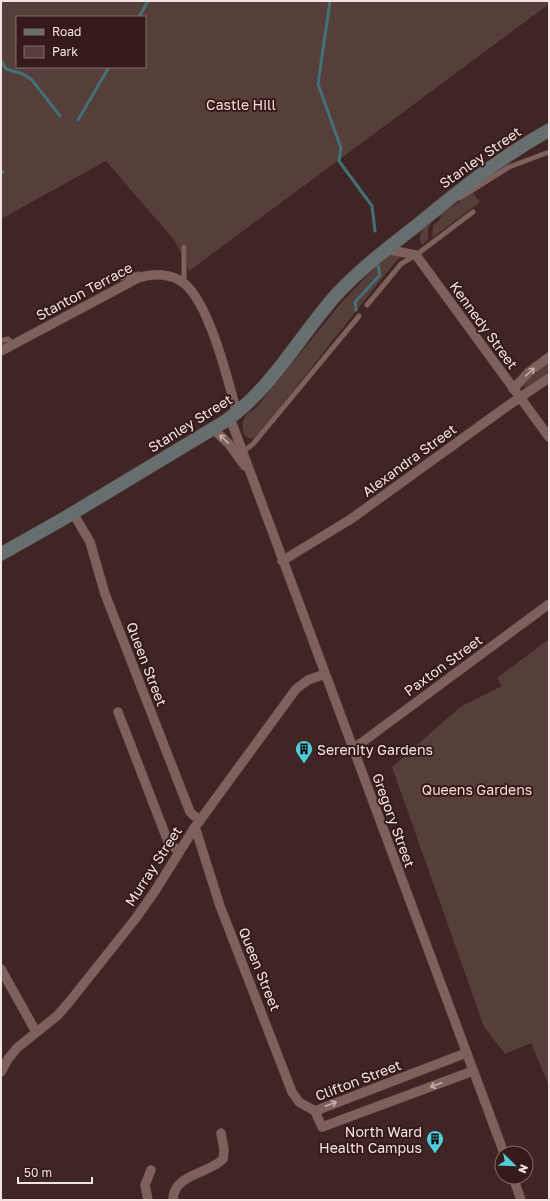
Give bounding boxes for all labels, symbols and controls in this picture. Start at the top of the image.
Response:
legend [16,16,146,68]
text: Road [52,24,81,39]
text: Park [52,44,78,59]
park label: Castle Hill [206,96,276,113]
street label: Stanley Street [436,123,524,191]
street label: Stanton Terrace [33,258,135,324]
street label: Kennedy Street [446,278,522,372]
one-way arrow [525,368,535,377]
street label: Stanley Street [145,390,235,456]
street label: Alexandra Street [359,420,459,500]
one-way arrow [219,434,229,444]
street label: Queen Street [123,620,171,708]
street label: Paxton Street [401,631,485,699]
building icon: Serenity Gardens [294,739,314,764]
place label: Serenity Gardens [317,741,433,758]
street label: Gregory Street [369,771,419,869]
park label: Queens Gardens [422,781,532,798]
street label: Murray Street [121,823,185,909]
street label: Queen Street [236,925,284,1013]
street label: Clifton Street [313,1056,403,1104]
one-way arrow [430,1081,442,1089]
one-way arrow [325,1100,337,1108]
place label: North Ward Health Campus [319,1123,422,1156]
building icon: North Ward Health Campus [425,1129,445,1154]
north arrow [494,1145,534,1185]
scale bar [18,1159,92,1185]
text: N [516,1163,531,1175]
text: 50 m [24,1165,52,1180]

